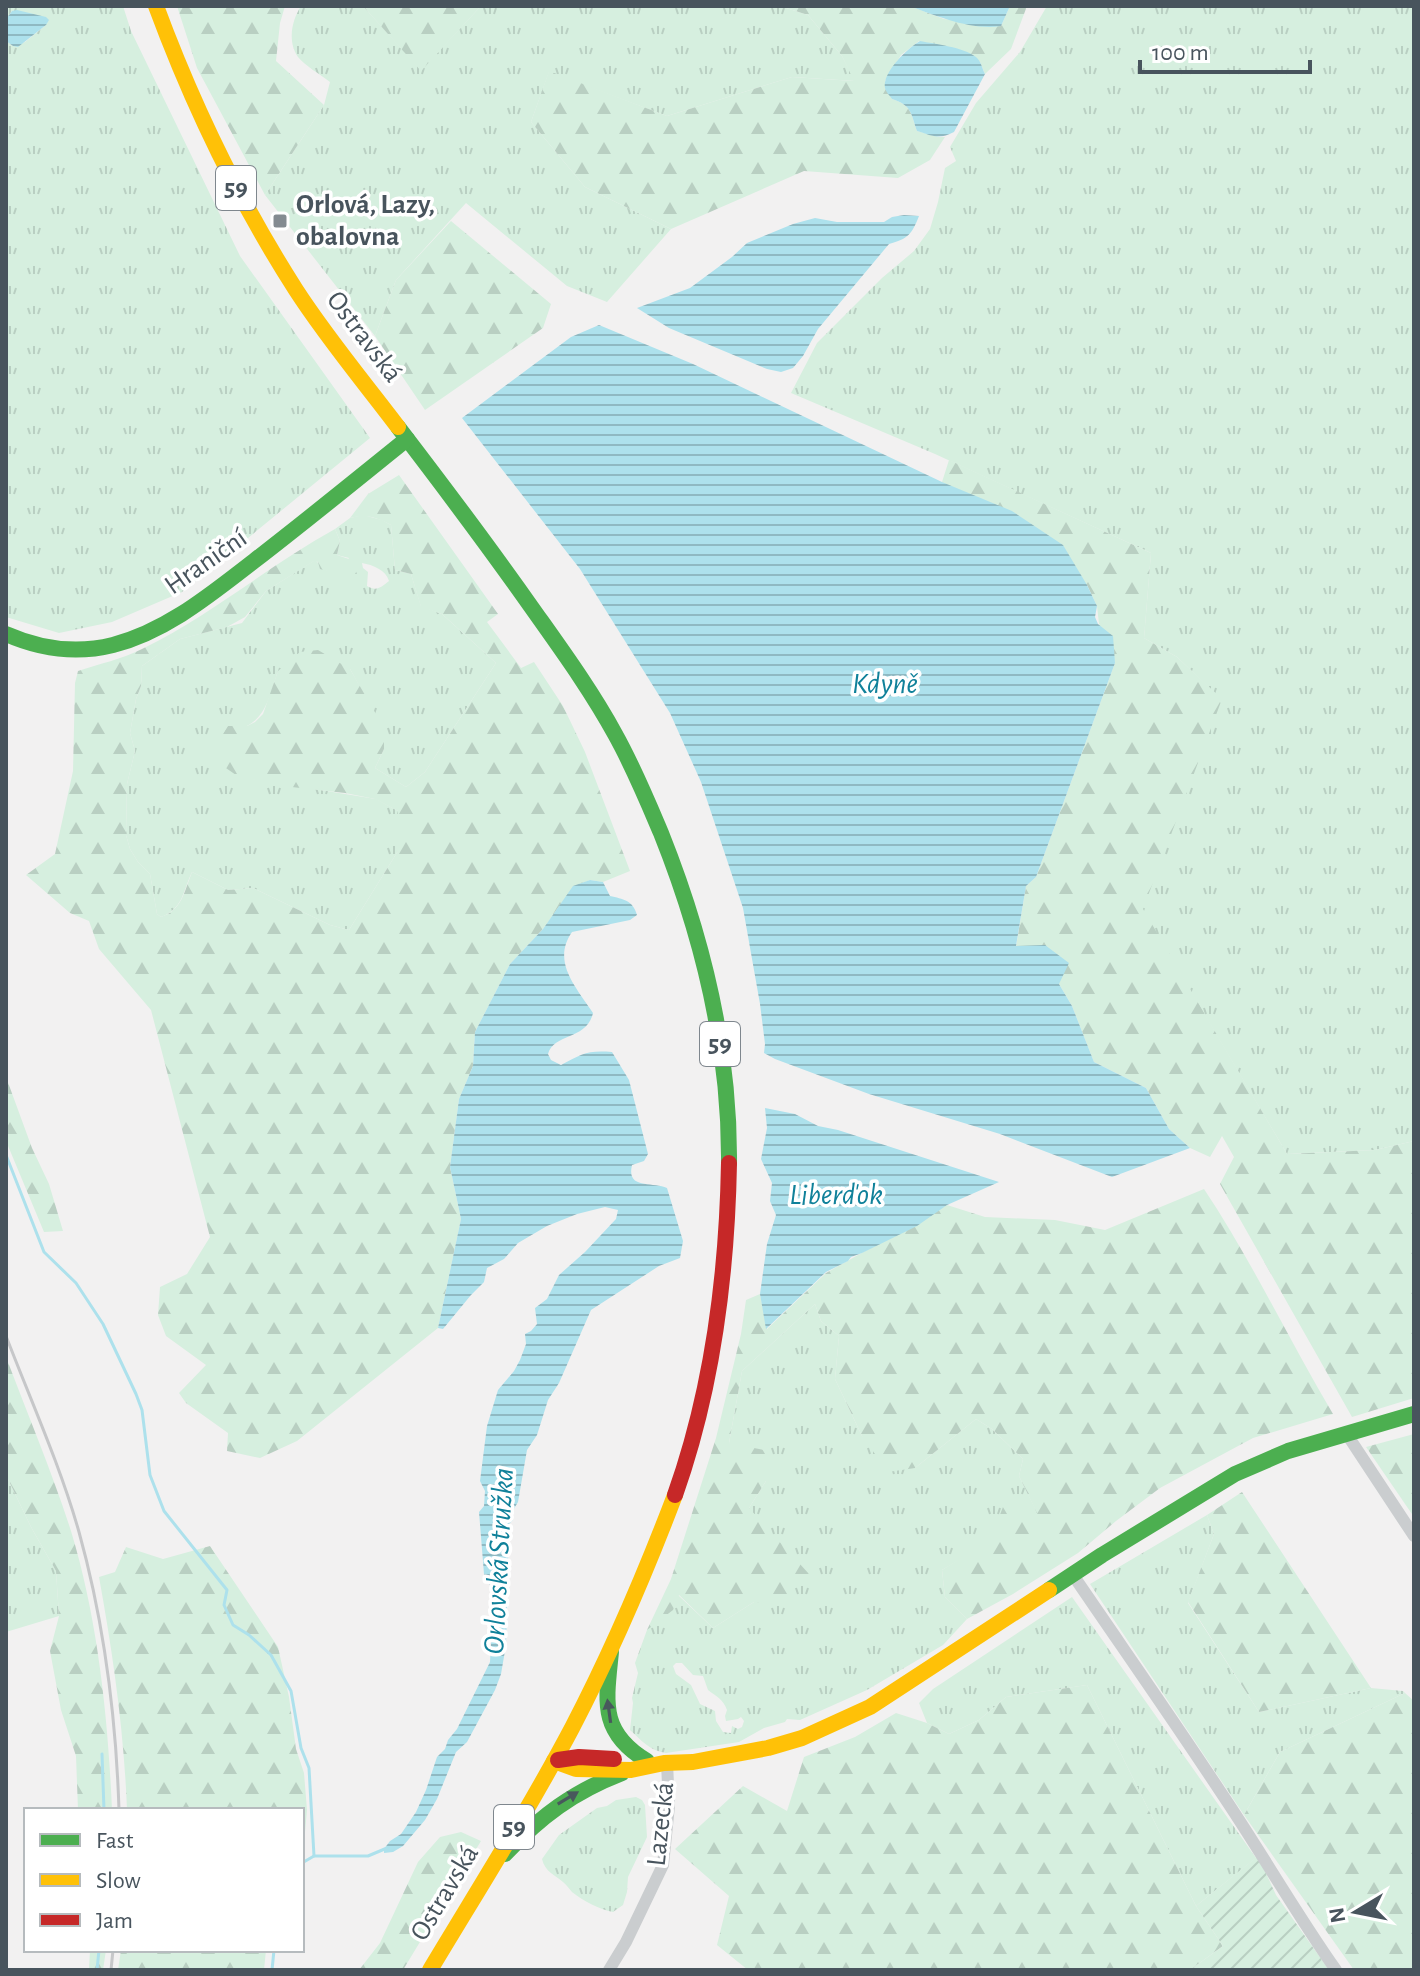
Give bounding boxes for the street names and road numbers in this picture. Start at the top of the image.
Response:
road number: 59 [216,166,256,210]
street label: Ostravská [321,286,407,388]
street label: Hraniční [160,524,252,600]
road number: 59 [700,1022,740,1066]
street label: Lazecká [643,1780,679,1868]
road number: 59 [494,1805,534,1849]
street label: Ostravská [406,1840,484,1946]

